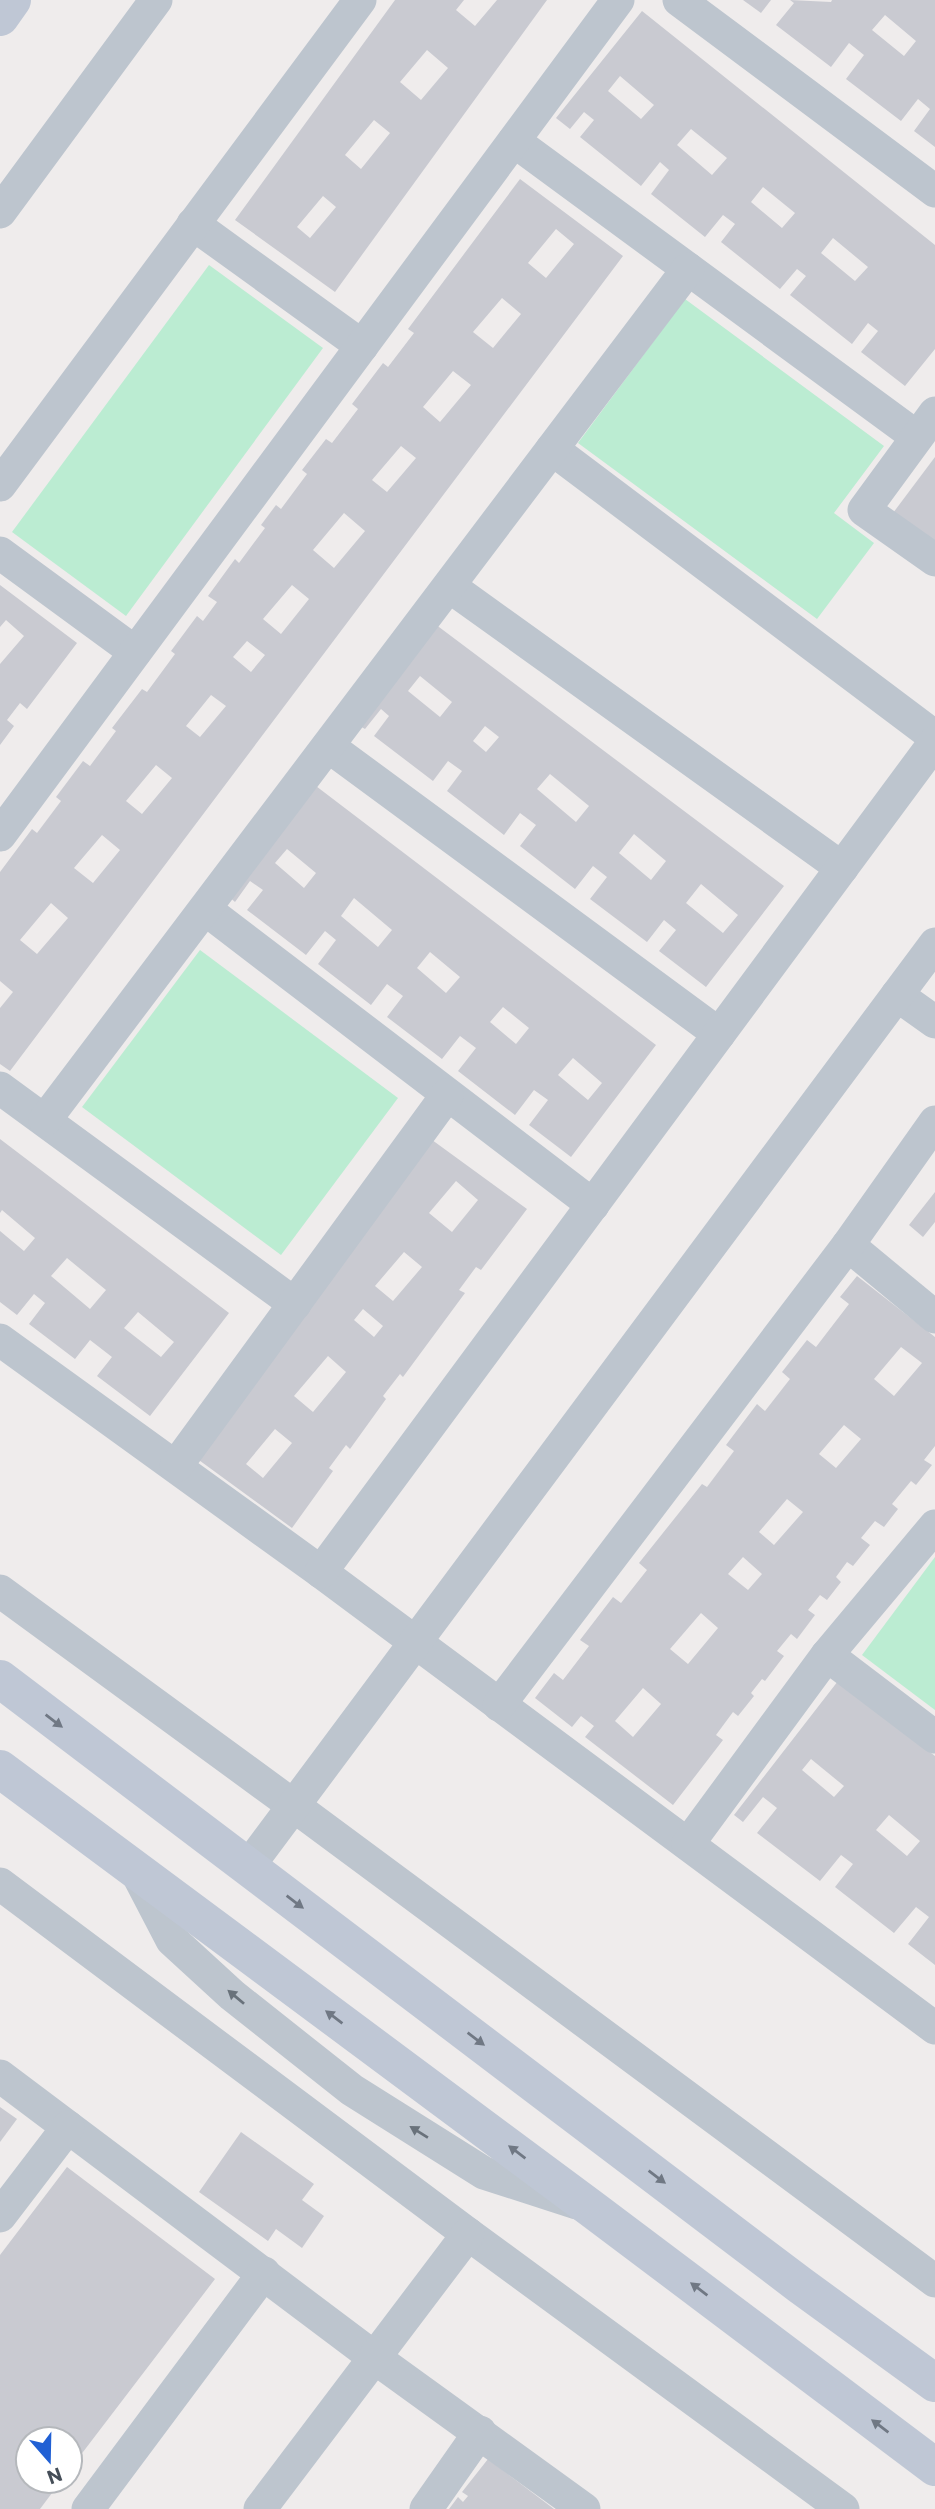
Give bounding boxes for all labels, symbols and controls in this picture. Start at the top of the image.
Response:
one-way arrow [45,1713,63,1728]
one-way arrow [285,1895,303,1910]
one-way arrow [228,1990,246,2005]
one-way arrow [325,2010,343,2024]
one-way arrow [467,2032,485,2046]
one-way arrow [409,2126,428,2139]
one-way arrow [508,2146,526,2160]
one-way arrow [648,2169,666,2184]
one-way arrow [690,2282,708,2296]
one-way arrow [872,2418,890,2433]
north arrow [14,2425,84,2495]
text: N [44,2463,66,2490]

